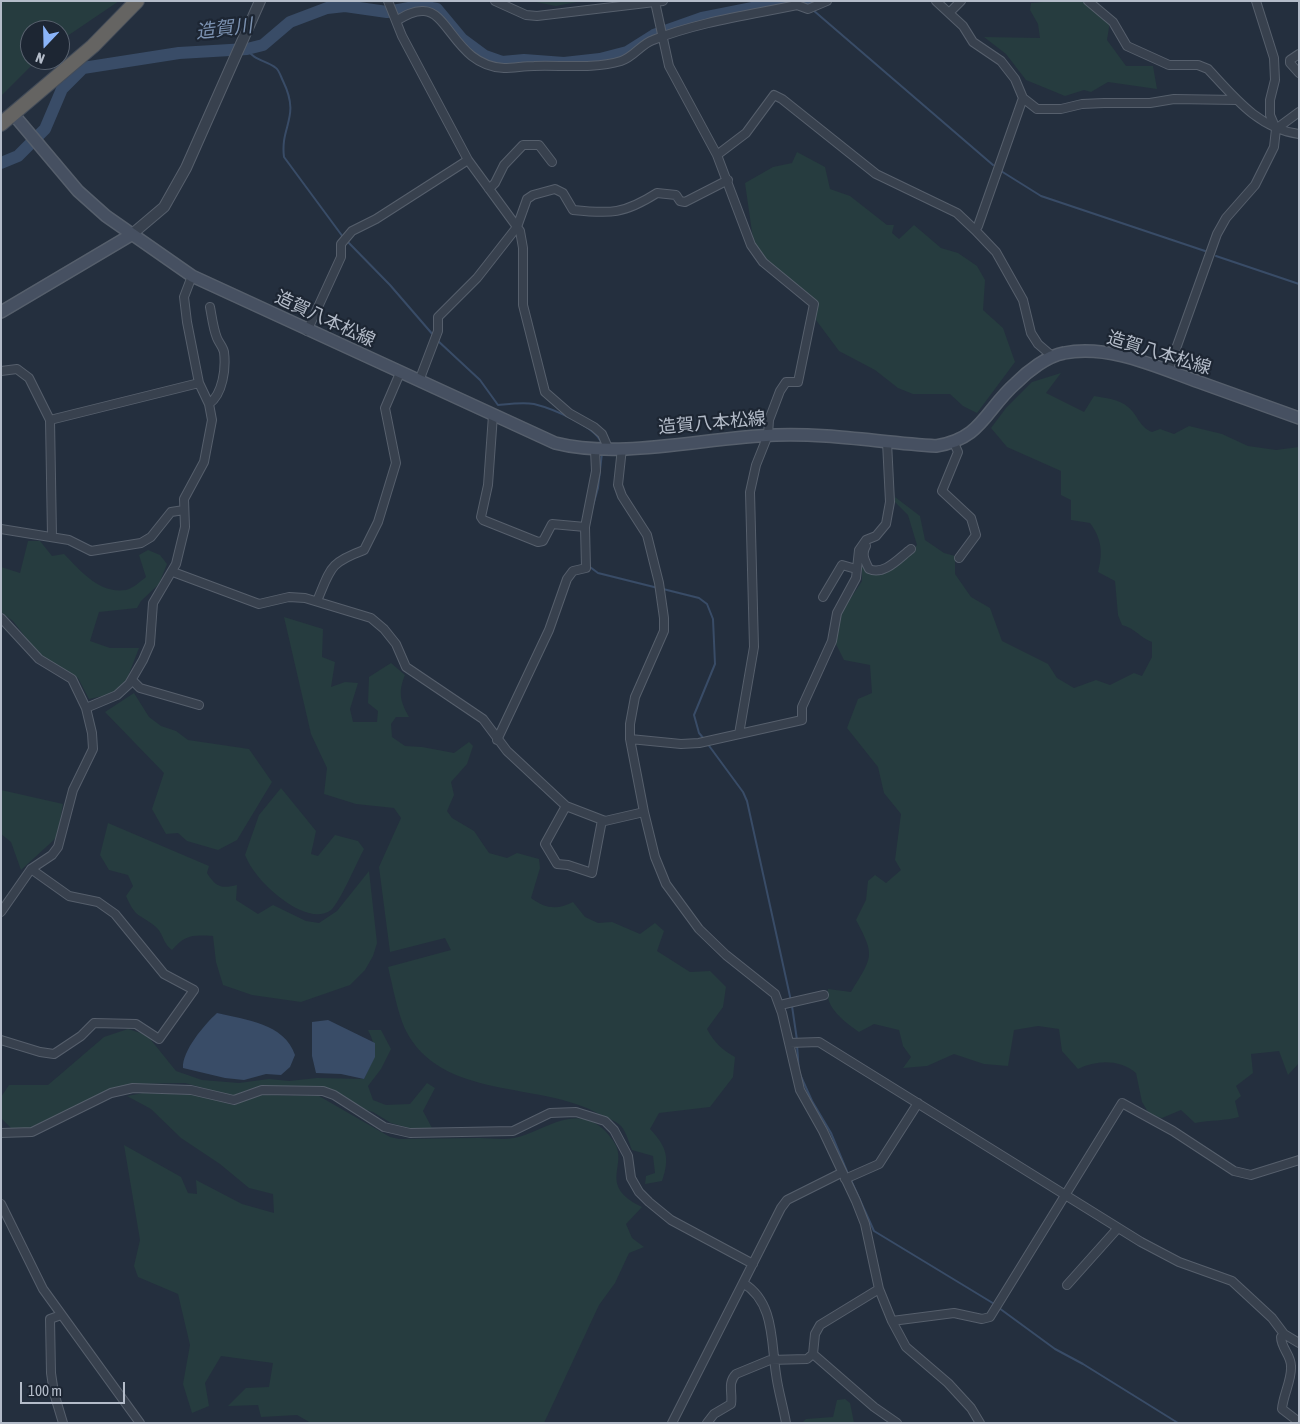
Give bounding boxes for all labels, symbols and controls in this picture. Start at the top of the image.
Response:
water label: 造賀川 [194,14,254,44]
north arrow [20,20,70,70]
text: N [33,49,47,67]
street label: 造賀八本松線 [271,286,379,352]
street label: 造賀八本松線 [1104,327,1214,379]
street label: 造賀八本松線 [657,408,767,438]
scale bar [22,1372,128,1404]
text: 100 m [28,1382,62,1399]

